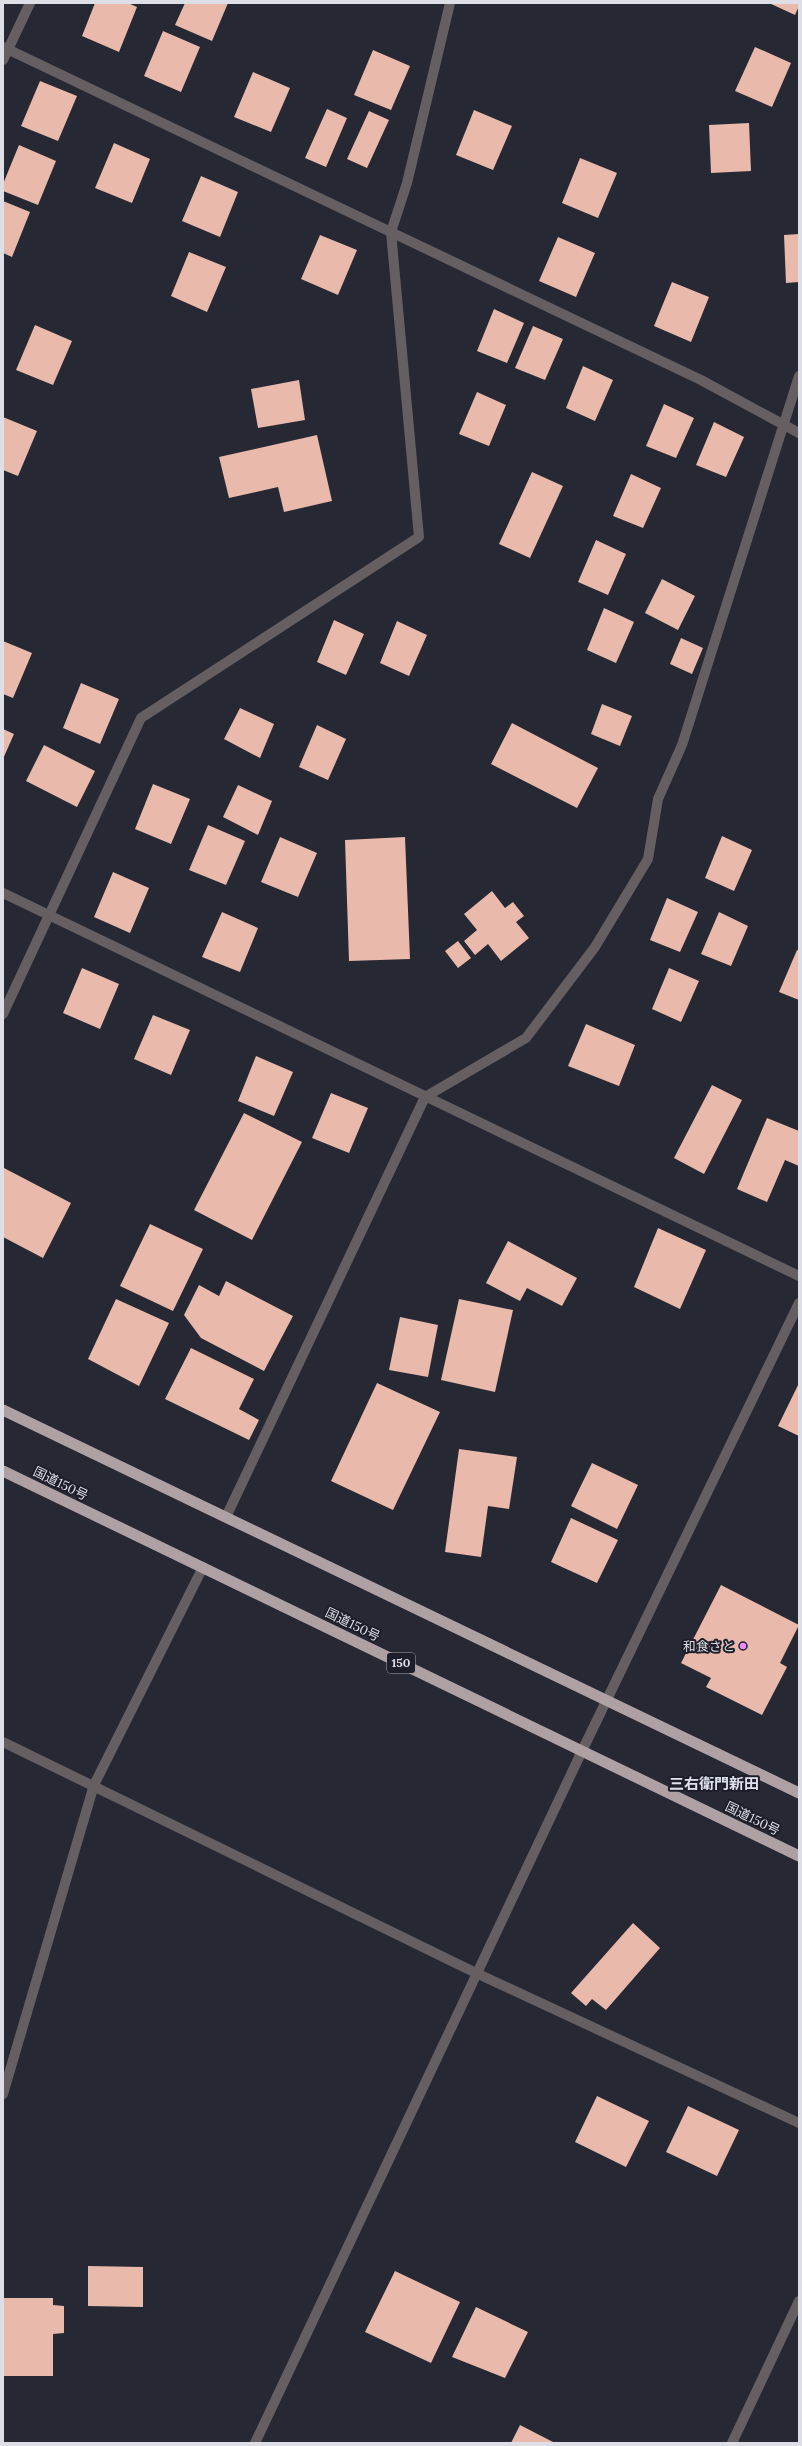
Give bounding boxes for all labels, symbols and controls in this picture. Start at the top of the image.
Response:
street label: 国道150号 [31,1463,91,1504]
street label: 国道150号 [323,1604,383,1645]
place label: 和食さと [683,1638,735,1655]
marker: 和食さと [738,1641,748,1651]
road number: 150 [387,1653,415,1673]
district label: 三右衛門新田 [669,1774,759,1793]
street label: 国道150号 [723,1798,783,1839]

